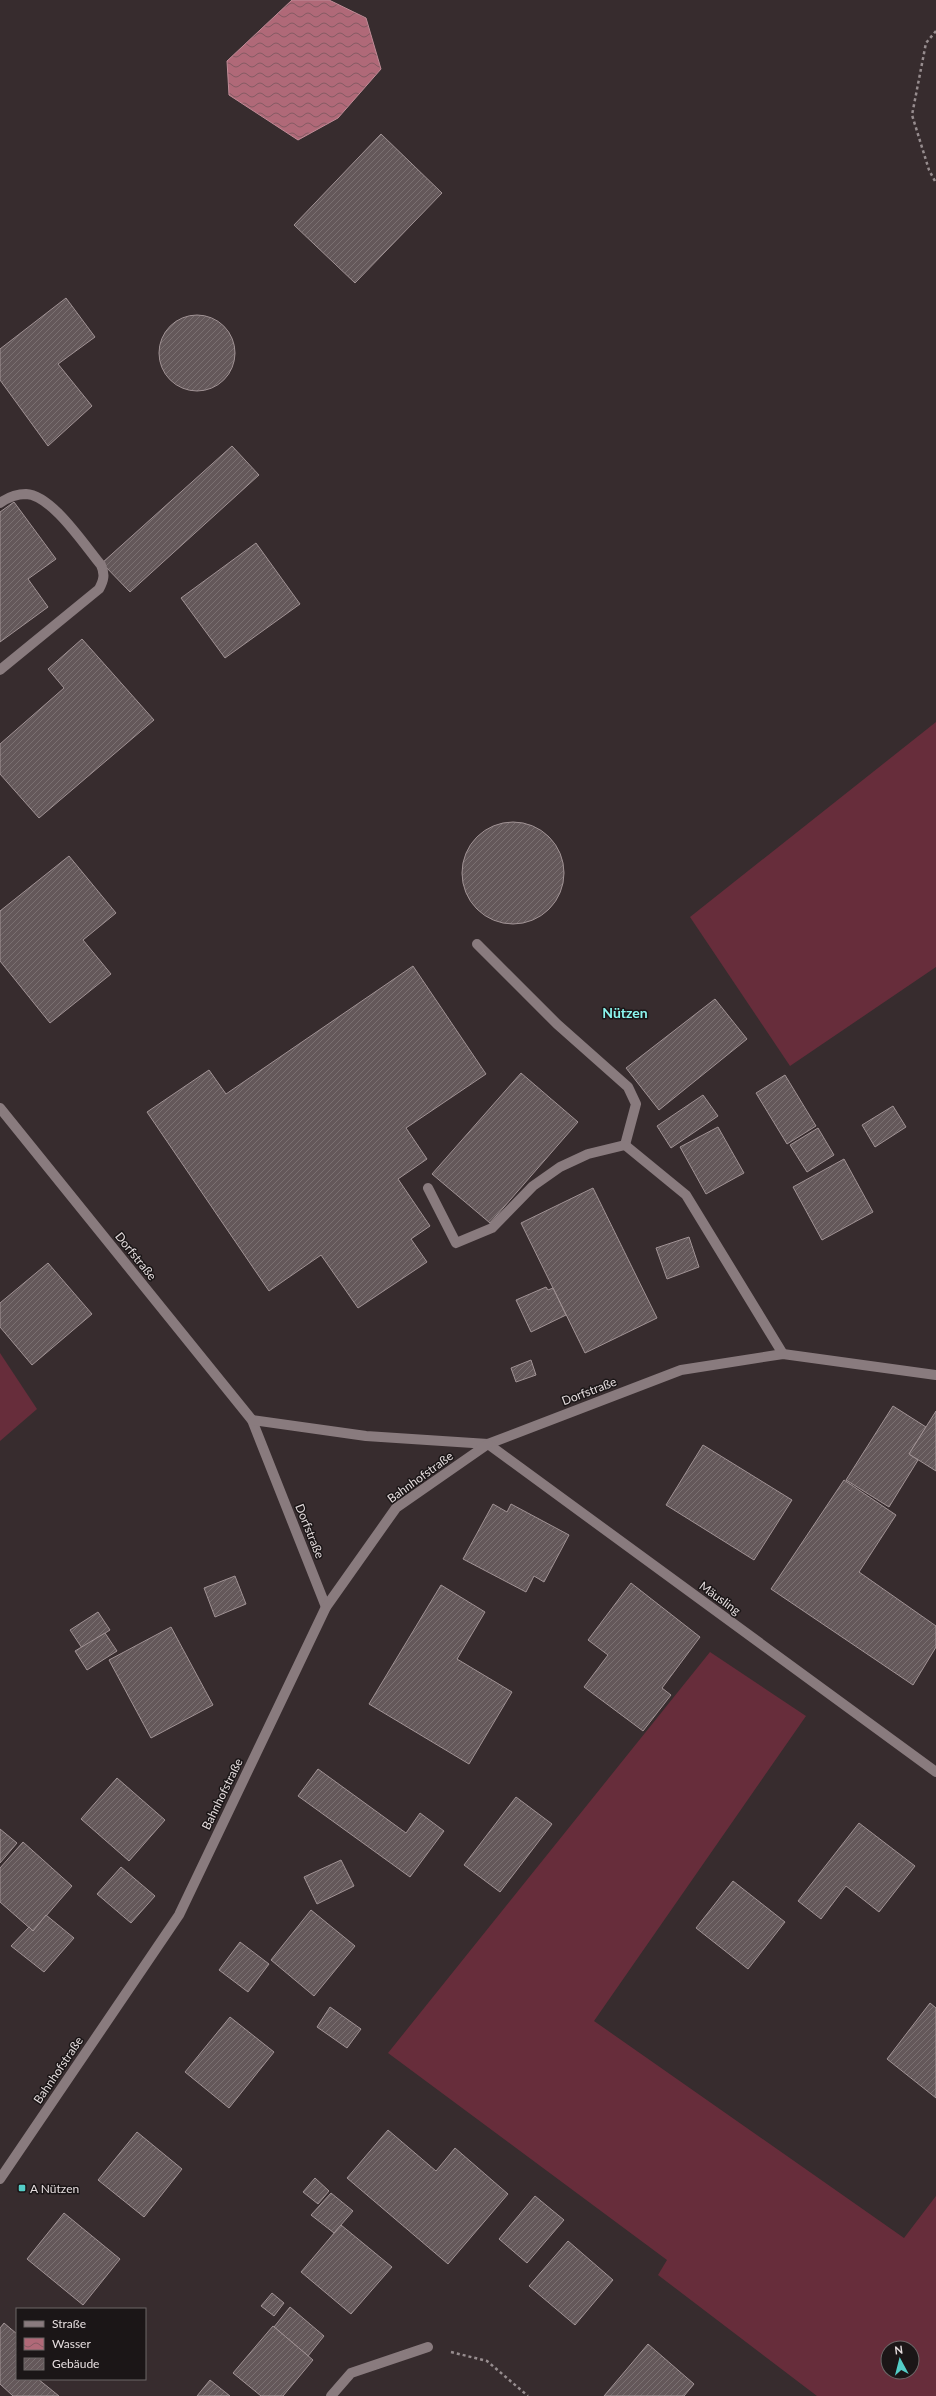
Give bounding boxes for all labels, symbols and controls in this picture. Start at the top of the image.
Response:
district label: Nützen [602,1004,648,1021]
street label: Dorfstraße [112,1229,160,1283]
street label: Dorfstraße [559,1374,619,1408]
street label: Bahnhofstraße [384,1448,456,1506]
street label: Dorfstraße [292,1502,328,1560]
street label: Mäusling [696,1578,744,1618]
street label: Bahnhofstraße [198,1756,246,1832]
street label: Bahnhofstraße [30,2034,86,2106]
place label: A Nützen [30,2181,79,2196]
marker: A Nützen [17,2183,27,2193]
legend [16,2308,146,2380]
text: Straße [52,2316,86,2331]
text: Wasser [52,2336,91,2351]
north arrow [880,2340,920,2380]
text: N [894,2343,904,2357]
text: Gebäude [52,2356,99,2371]

